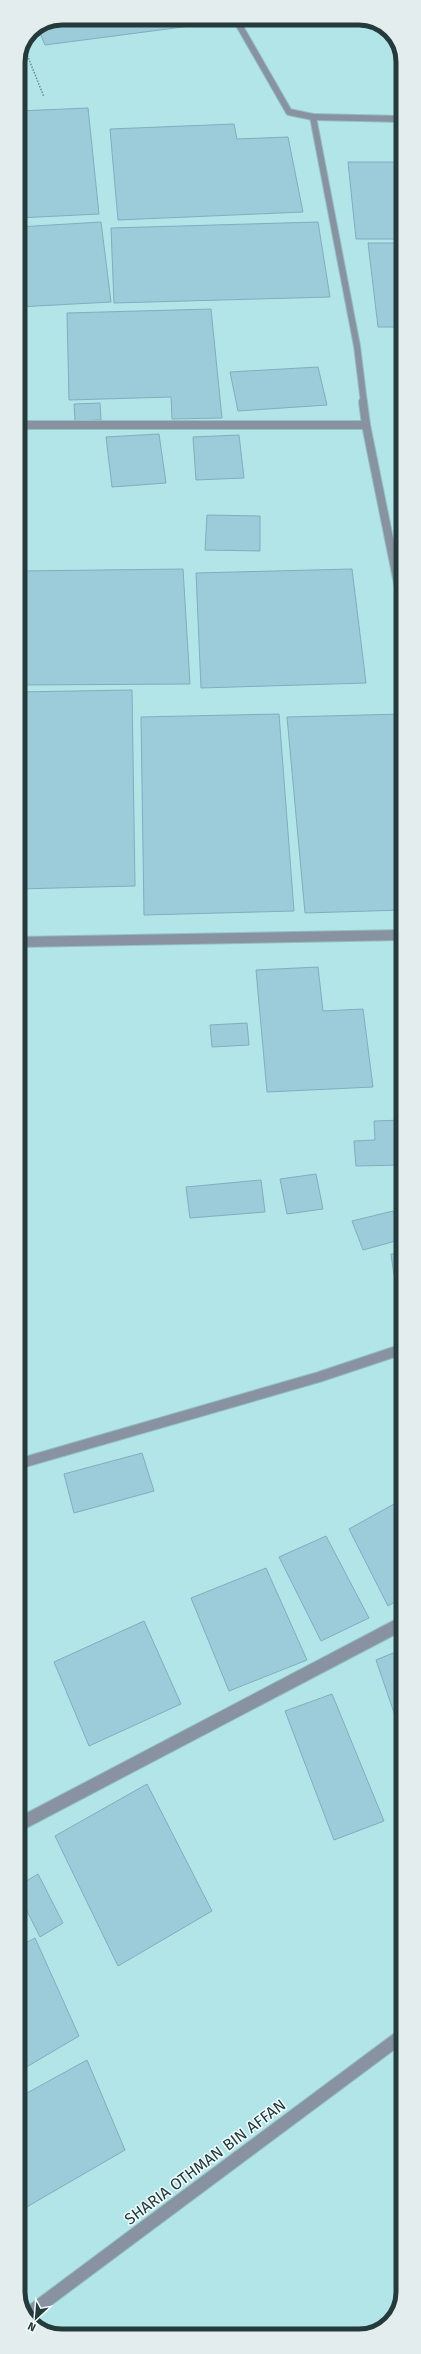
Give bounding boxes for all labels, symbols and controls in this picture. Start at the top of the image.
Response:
street label: SHARIA OTHMAN BIN AFFAN [121,2095,289,2229]
north arrow [16,2298,56,2338]
text: N [26,2319,38,2334]

